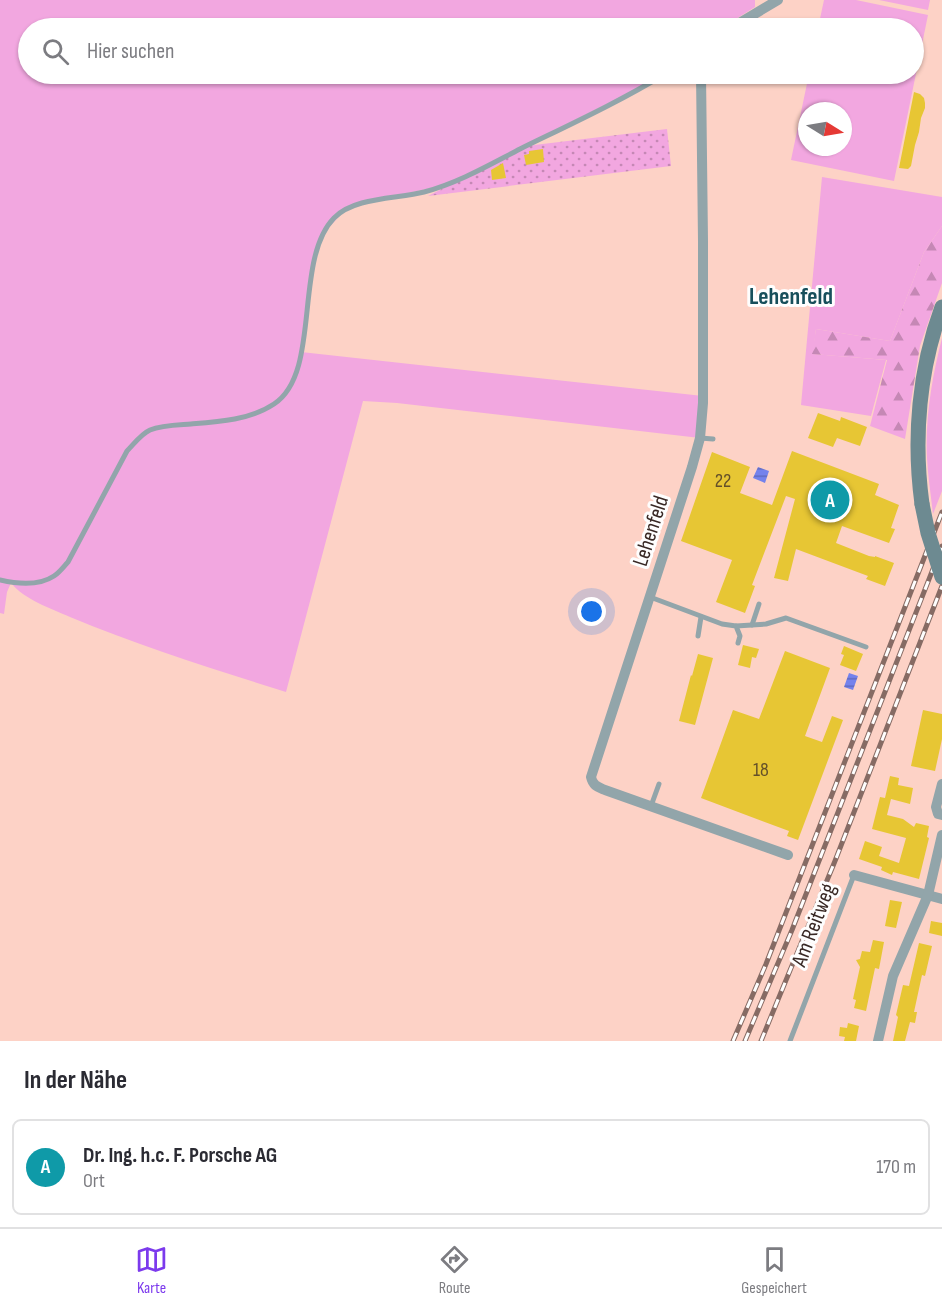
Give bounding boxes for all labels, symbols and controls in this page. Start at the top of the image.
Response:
search box [18,18,924,84]
icon: search [39,35,72,68]
text: Hier suchen [87,38,175,65]
north arrow [798,102,852,156]
district label: Lehenfeld [749,282,833,311]
house number: 22 [715,469,731,493]
pin: A [810,478,850,522]
street label: Lehenfeld [627,492,675,570]
your location [577,597,606,626]
house number: 18 [753,758,769,782]
street label: Am Reitweg [785,879,842,971]
text: In der Nähe [24,1065,127,1096]
text: Dr. Ing. h.c. F. Porsche AG [83,1142,277,1169]
text: A [41,1155,50,1179]
text: 170 m [876,1155,916,1179]
text: Ort [83,1169,105,1193]
tab: Karte [135,1243,168,1298]
tab: Route [438,1243,471,1298]
tab: Gespeichert [741,1243,807,1298]

